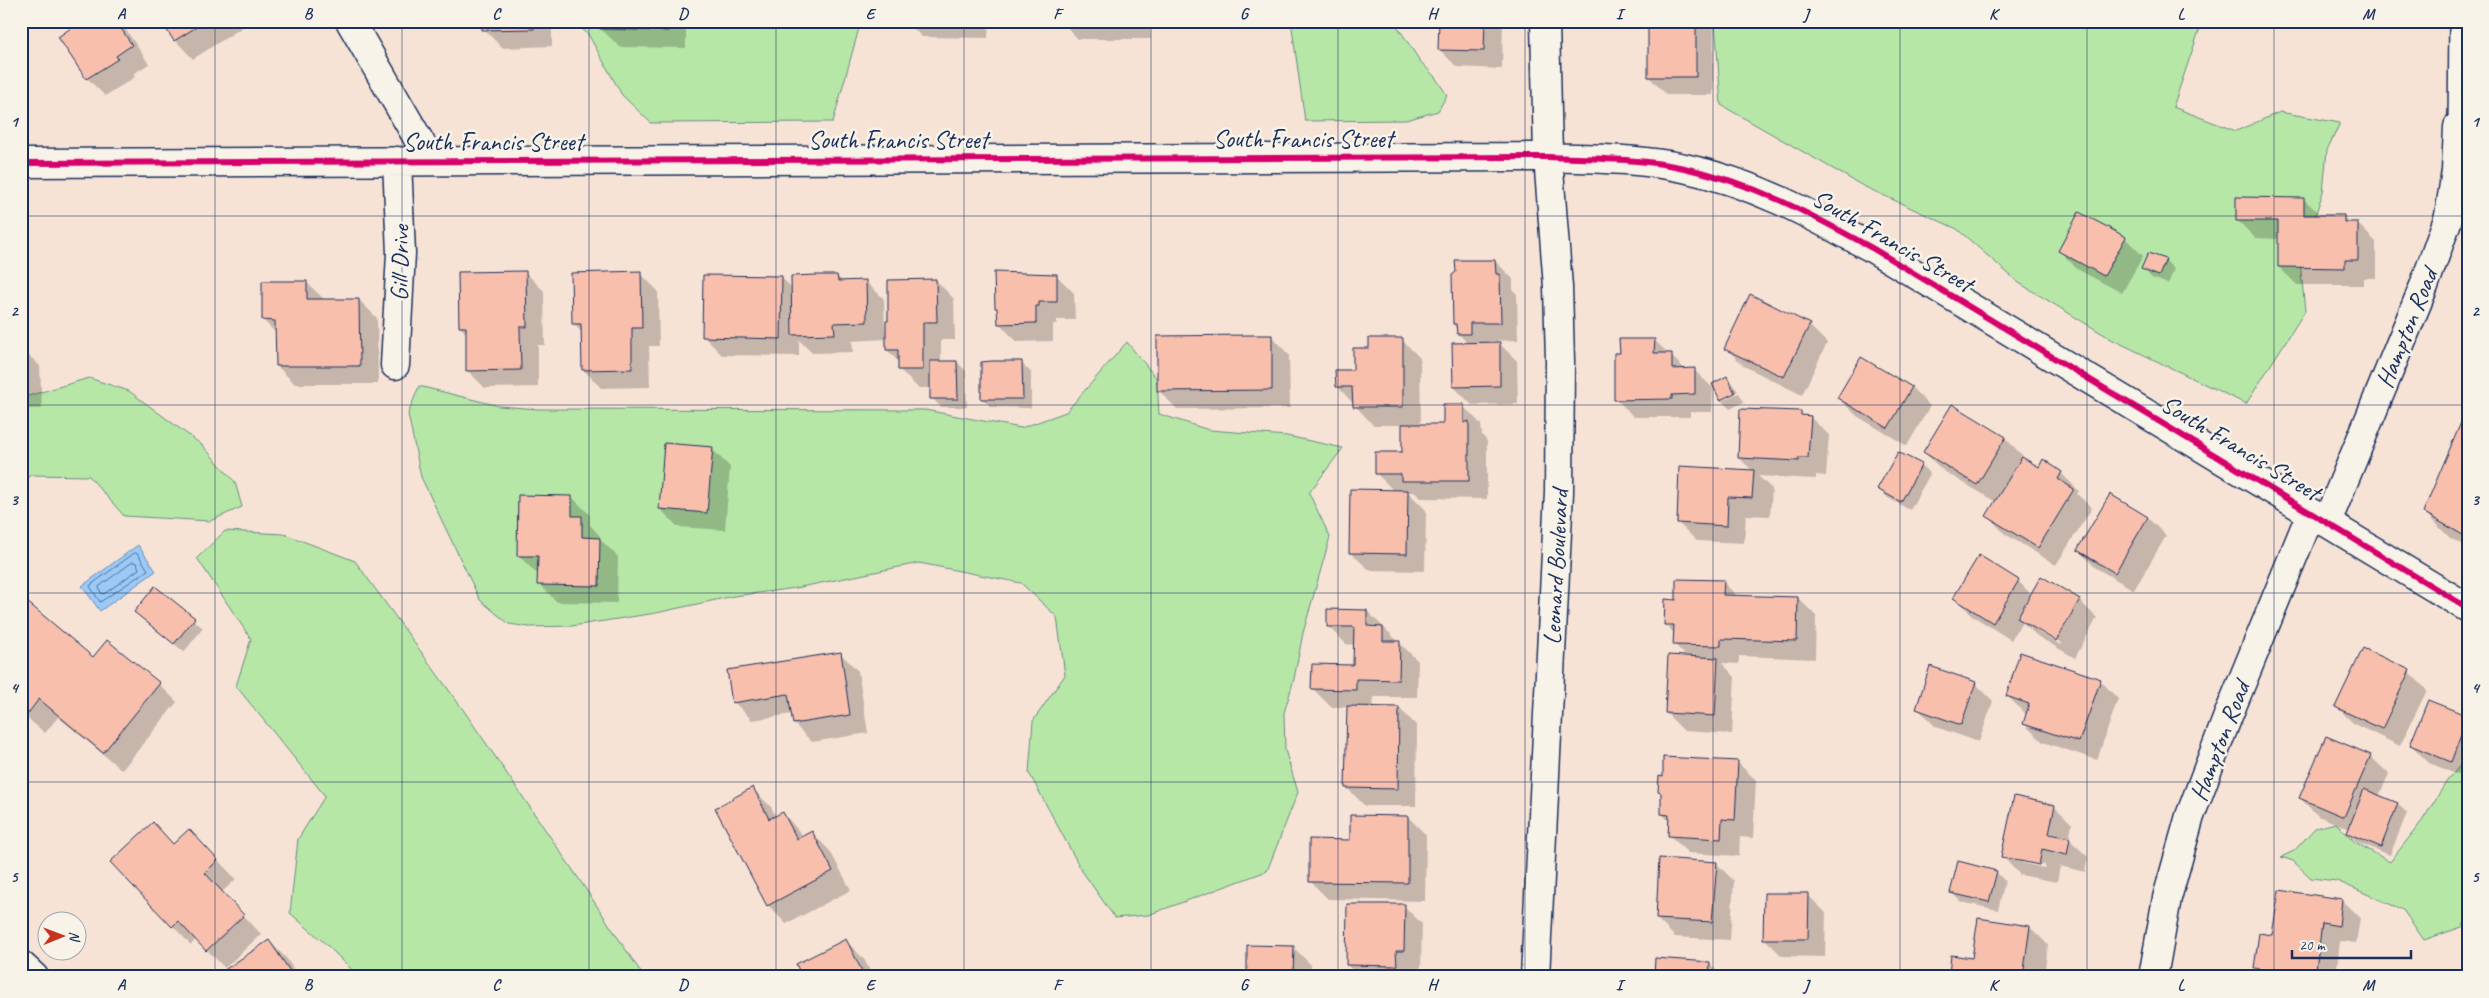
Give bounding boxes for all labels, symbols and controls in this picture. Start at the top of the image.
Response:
text: A [117,4,127,24]
text: B [304,4,314,24]
text: C [492,4,502,24]
text: D [678,4,689,24]
text: E [866,4,877,24]
text: F [1053,4,1064,24]
text: G [1240,4,1250,24]
text: H [1427,4,1439,24]
text: I [1616,4,1626,24]
text: J [1802,4,1811,24]
text: K [1989,4,2001,24]
text: L [2178,4,2186,24]
text: M [2362,4,2376,24]
text: 1 [10,112,19,132]
text: 1 [2471,112,2480,132]
street label: South Francis Street [1213,123,1397,155]
street label: South Francis Street [808,124,992,156]
street label: South Francis Street [403,126,587,158]
street label: South Francis Street [1807,182,1982,302]
street label: Gill Drive [383,223,417,301]
street label: Hampton Road [2369,260,2447,393]
text: 2 [10,301,19,321]
text: 2 [2471,301,2480,321]
street label: South Francis Street [2155,388,2329,510]
street label: Leonard Boulevard [1536,484,1576,646]
text: 3 [10,490,19,510]
text: 3 [2471,490,2480,510]
street label: Hampton Road [2182,673,2259,806]
text: 4 [10,678,19,698]
text: 4 [2471,678,2480,698]
text: 5 [11,867,20,887]
text: 5 [2472,867,2481,887]
north arrow [38,910,88,960]
scale bar [2292,928,2410,960]
text: N [66,931,83,943]
text: 20 m [2299,936,2326,955]
text: A [117,975,127,995]
text: B [304,975,314,995]
text: C [492,975,502,995]
text: D [678,975,689,995]
text: E [866,975,877,995]
text: F [1053,975,1064,995]
text: G [1240,975,1250,995]
text: H [1427,975,1439,995]
text: I [1616,975,1626,995]
text: J [1802,975,1811,995]
text: K [1989,975,2001,995]
text: L [2178,975,2186,995]
text: M [2362,975,2376,995]

